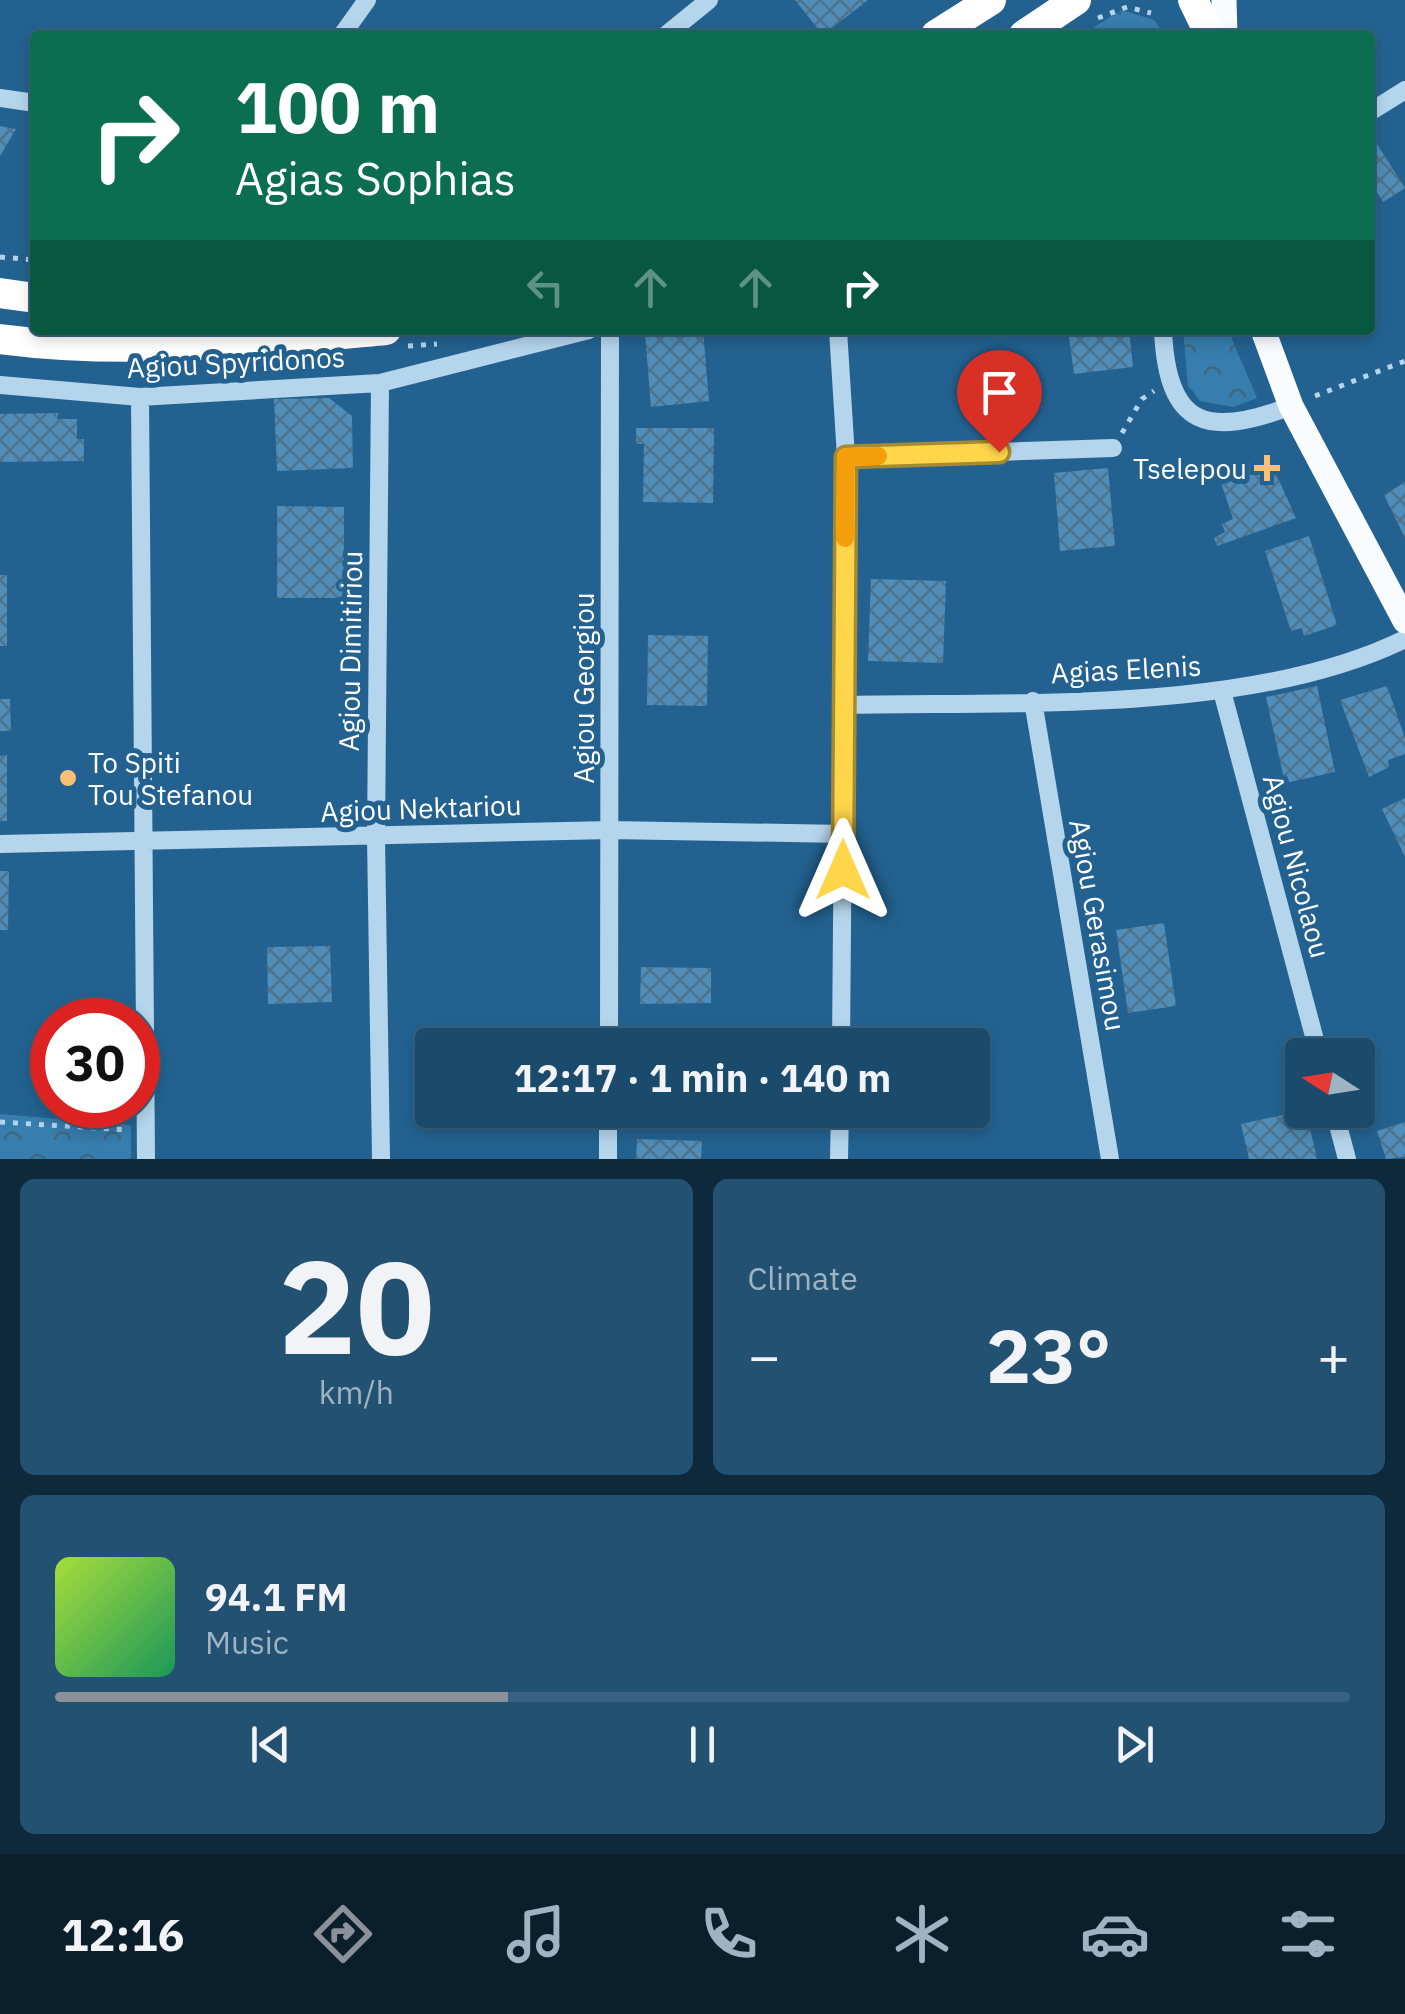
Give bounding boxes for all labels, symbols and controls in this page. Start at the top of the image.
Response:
text: 100 m [235,61,440,152]
icon: right [70,70,200,200]
text: Agias Sophias [235,149,516,207]
icon: left [518,260,573,315]
icon: ahead [623,260,678,315]
icon: ahead [728,260,783,315]
icon: right [833,260,888,315]
street label: Agiou Spyridonos [126,338,346,386]
pin [957,350,1042,453]
icon: arrive [972,365,1027,420]
place label: Tselepou [1133,450,1247,487]
marker: Tselepou [1256,457,1278,479]
street label: Agiou Dimitiriou [330,550,370,752]
street label: Agiou Georgiou [565,592,602,784]
street label: Agias Elenis [1050,647,1202,691]
place label: To Spiti Tou Stefanou [88,744,253,813]
marker: To Spiti Tou Stefanou [57,767,79,789]
street label: Agiou Nicolaou [1255,770,1339,962]
street label: Agiou Nektariou [320,786,522,830]
street label: Agiou Gerasimou [1061,816,1135,1034]
position arrow [791,818,895,922]
speed limit sign: 30 [30,998,160,1128]
north arrow [1285,1038,1375,1128]
map controls [1285,1038,1375,1128]
text: 12:17 · 1 min · 140 m [514,1053,891,1102]
text: 20 [278,1221,434,1390]
text: Climate [748,1257,858,1299]
text: 23° [986,1306,1111,1404]
text: − [748,1320,781,1391]
text: + [1317,1320,1350,1391]
text: km/h [319,1371,394,1413]
text: 94.1 FM [205,1572,348,1621]
text: Music [205,1621,289,1663]
icon: previous [243,1717,298,1772]
icon: pause [675,1717,730,1772]
icon: next [1107,1717,1162,1772]
icon: directions [308,1899,378,1969]
icon: music [501,1899,571,1969]
icon: phone [694,1899,764,1969]
icon: climate [887,1899,957,1969]
icon: car [1080,1899,1150,1969]
icon: filters [1273,1899,1343,1969]
text: 12:16 [62,1905,184,1963]

